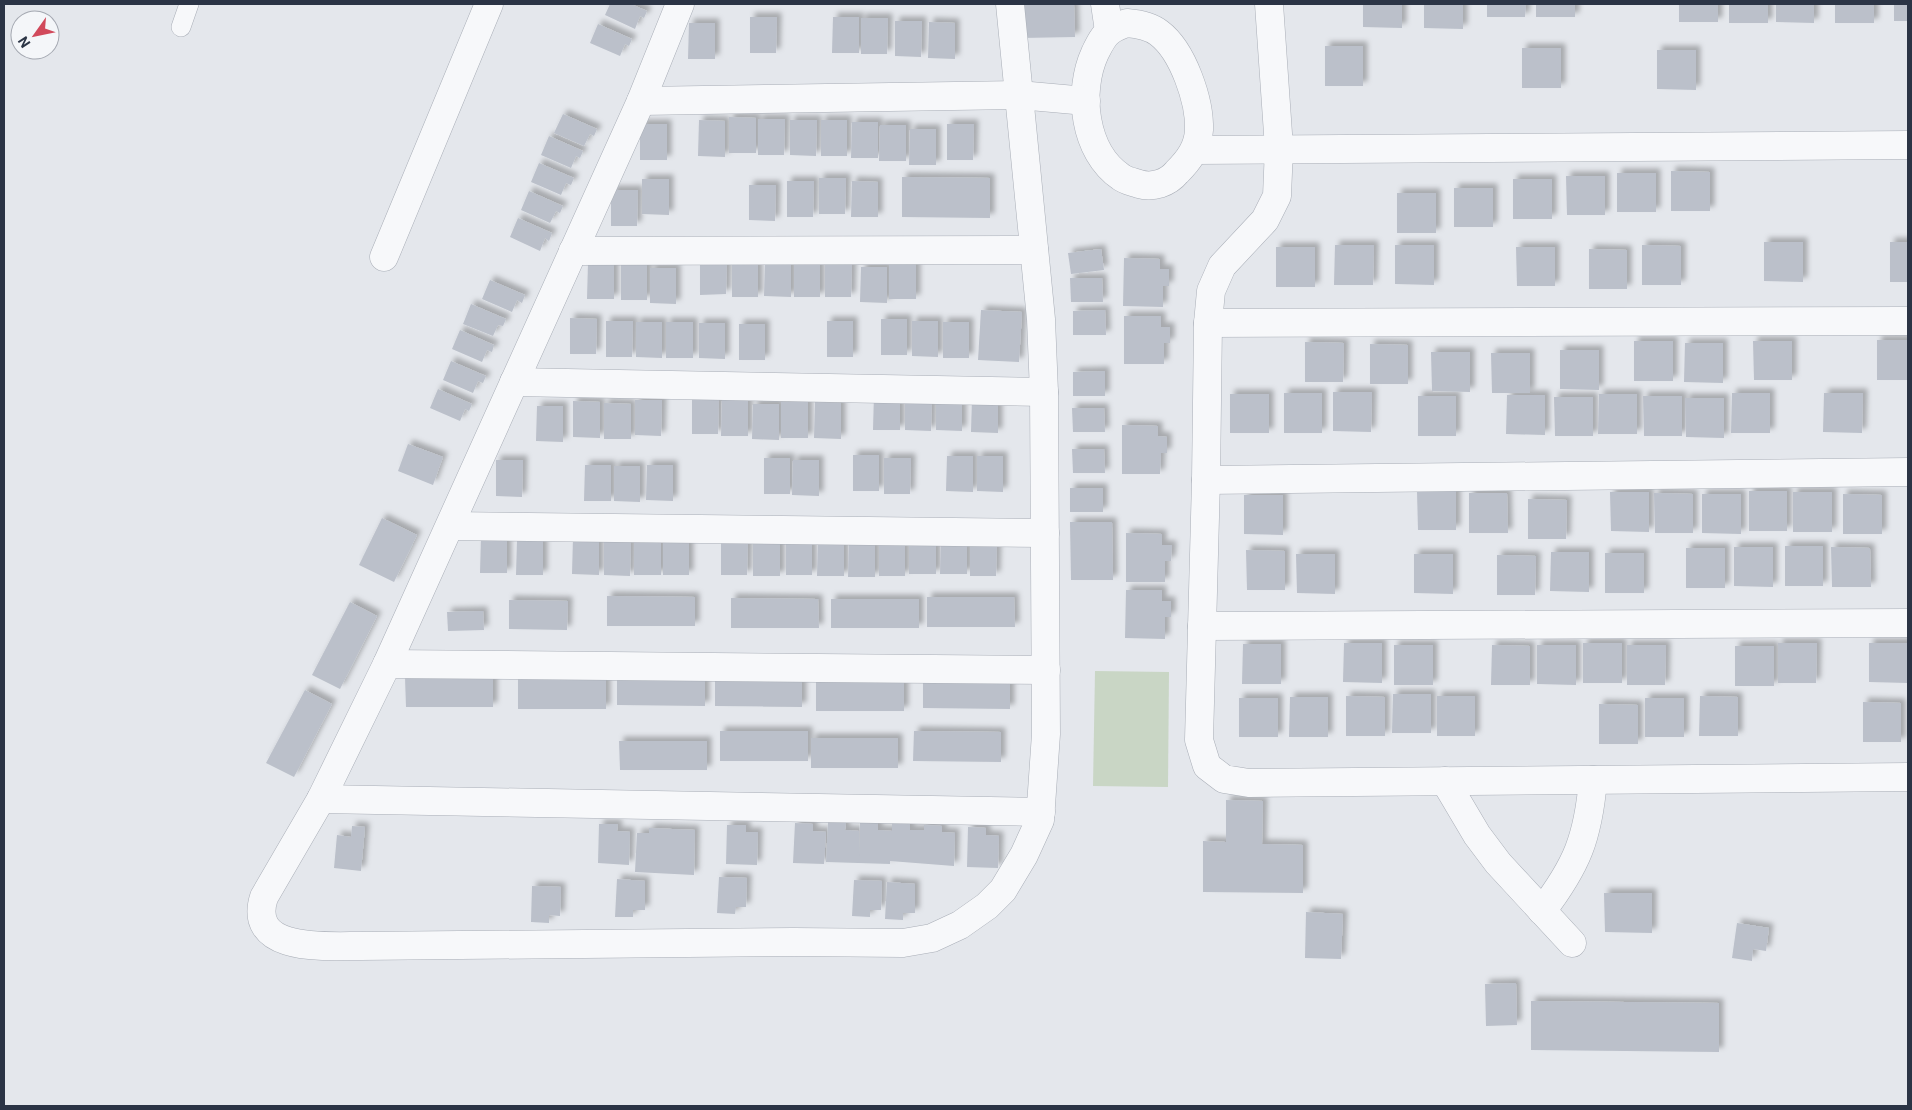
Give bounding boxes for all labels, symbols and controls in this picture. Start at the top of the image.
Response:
north arrow [10,10,60,60]
text: N [15,34,34,51]

